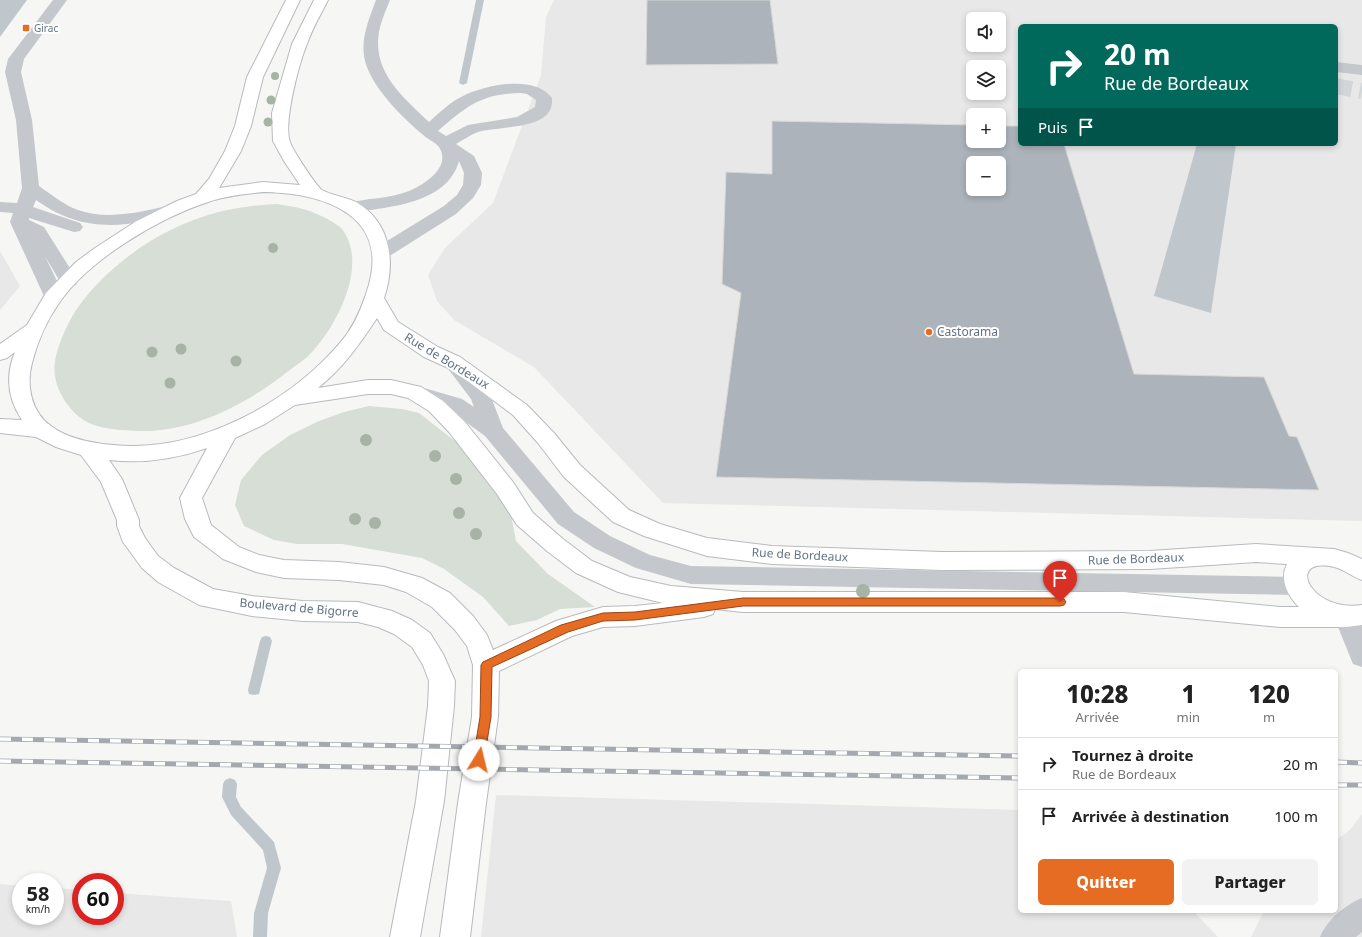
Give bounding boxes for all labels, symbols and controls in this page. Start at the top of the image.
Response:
map controls [966,12,1006,196]
button: sound [966,12,1006,52]
place label: Girac [34,21,58,35]
marker: Girac [21,23,31,33]
text: 20 m [1104,35,1171,73]
icon: right [1038,40,1090,92]
button: layers [966,60,1006,100]
text: Rue de Bordeaux [1104,71,1249,95]
button: + [966,108,1006,148]
icon: arrive [1075,116,1097,138]
text: Puis [1038,117,1067,137]
button: − [966,156,1006,196]
place label: Castorama [937,323,998,340]
marker: Castorama [924,327,934,337]
street label: Rue de Bordeaux [402,328,494,393]
street label: Rue de Bordeaux [751,543,849,566]
street label: Rue de Bordeaux [1087,548,1185,569]
pin [1043,561,1077,602]
icon: arrive [1049,567,1071,589]
street label: Boulevard de Bigorre [239,594,359,621]
text: 10:28 [1066,677,1128,710]
text: 1 [1181,677,1195,710]
text: 120 [1248,677,1290,710]
text: Arrivée [1075,708,1119,726]
text: min [1177,708,1200,726]
text: m [1263,708,1275,726]
position arrow [458,739,500,781]
text: Tournez à droite [1072,745,1193,765]
icon: right [1038,753,1060,775]
text: 20 m [1283,754,1318,774]
text: Rue de Bordeaux [1072,765,1177,783]
icon: arrive [1038,805,1060,827]
text: Arrivée à destination [1072,806,1229,826]
text: 100 m [1274,806,1318,826]
button: Quitter [1038,859,1174,905]
button: Partager [1182,859,1318,905]
speed limit sign: 60 [72,873,124,925]
text: 58 [27,880,49,907]
text: km/h [26,902,50,916]

